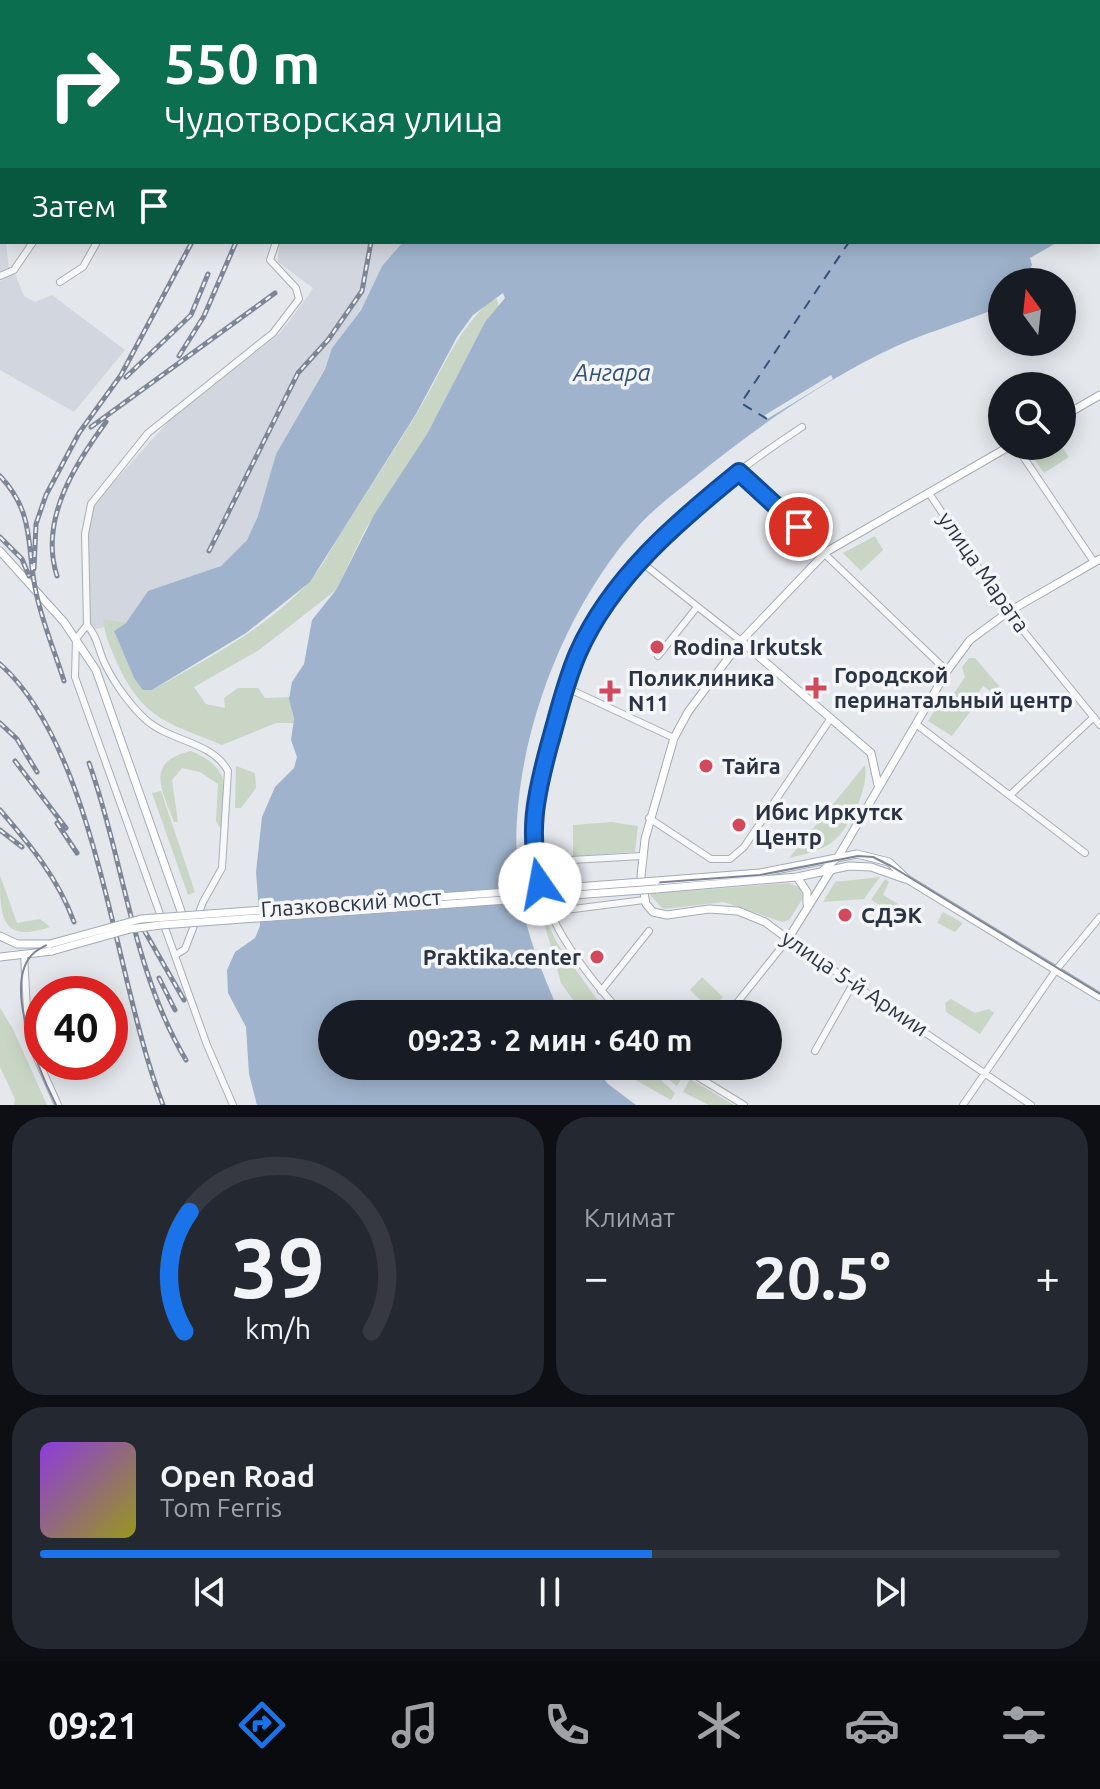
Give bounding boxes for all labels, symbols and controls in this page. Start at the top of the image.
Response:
icon: right [32,32,136,136]
text: 550 m [164,32,320,95]
text: Чудотворская улица [164,98,503,139]
icon: arrive [132,184,176,228]
text: Затем [32,189,116,223]
north arrow [988,268,1076,356]
map controls [988,268,1076,460]
water label: Ангара [572,359,651,386]
button: search [988,372,1076,460]
pin [765,493,833,561]
icon: arrive [777,505,821,549]
street label: улица Марата [934,507,1035,637]
place label: Rodina Irkutsk [673,634,823,659]
marker: Rodina Irkutsk [648,638,666,656]
place label: Городской перинатальный центр [834,662,1073,712]
place label: Поликлиника N11 [628,665,775,715]
marker: Городской перинатальный центр [805,677,827,699]
marker: Поликлиника N11 [599,680,621,702]
place label: Тайга [722,753,781,778]
marker: Тайга [697,757,715,775]
place label: Ибис Иркутск Центр [755,799,904,849]
marker: Ибис Иркутск Центр [730,816,748,834]
position arrow [498,842,582,926]
street label: Глазковский мост [260,884,442,921]
place label: СДЭК [861,902,922,927]
marker: СДЭК [836,906,854,924]
street label: улица 5-й Армии [777,924,933,1041]
place label: Praktika.center [423,944,581,969]
marker: Praktika.center [588,948,606,966]
speed limit sign: 40 [24,976,128,1080]
text: 09:23 · 2 мин · 640 m [408,1023,692,1057]
text: Климат [584,1203,675,1232]
text: 39 [231,1220,325,1314]
text: 20.5° [753,1243,891,1310]
text: − [584,1252,609,1301]
text: + [1035,1252,1060,1301]
text: km/h [245,1312,311,1344]
text: Open Road [160,1459,315,1493]
text: Tom Ferris [160,1493,282,1522]
icon: previous [188,1570,232,1614]
icon: pause [528,1570,572,1614]
icon: next [868,1570,912,1614]
icon: directions [234,1697,290,1753]
icon: music [387,1697,443,1753]
icon: phone [539,1697,595,1753]
icon: climate [691,1697,747,1753]
icon: car [844,1697,900,1753]
icon: filters [996,1697,1052,1753]
text: 09:21 [48,1705,138,1746]

